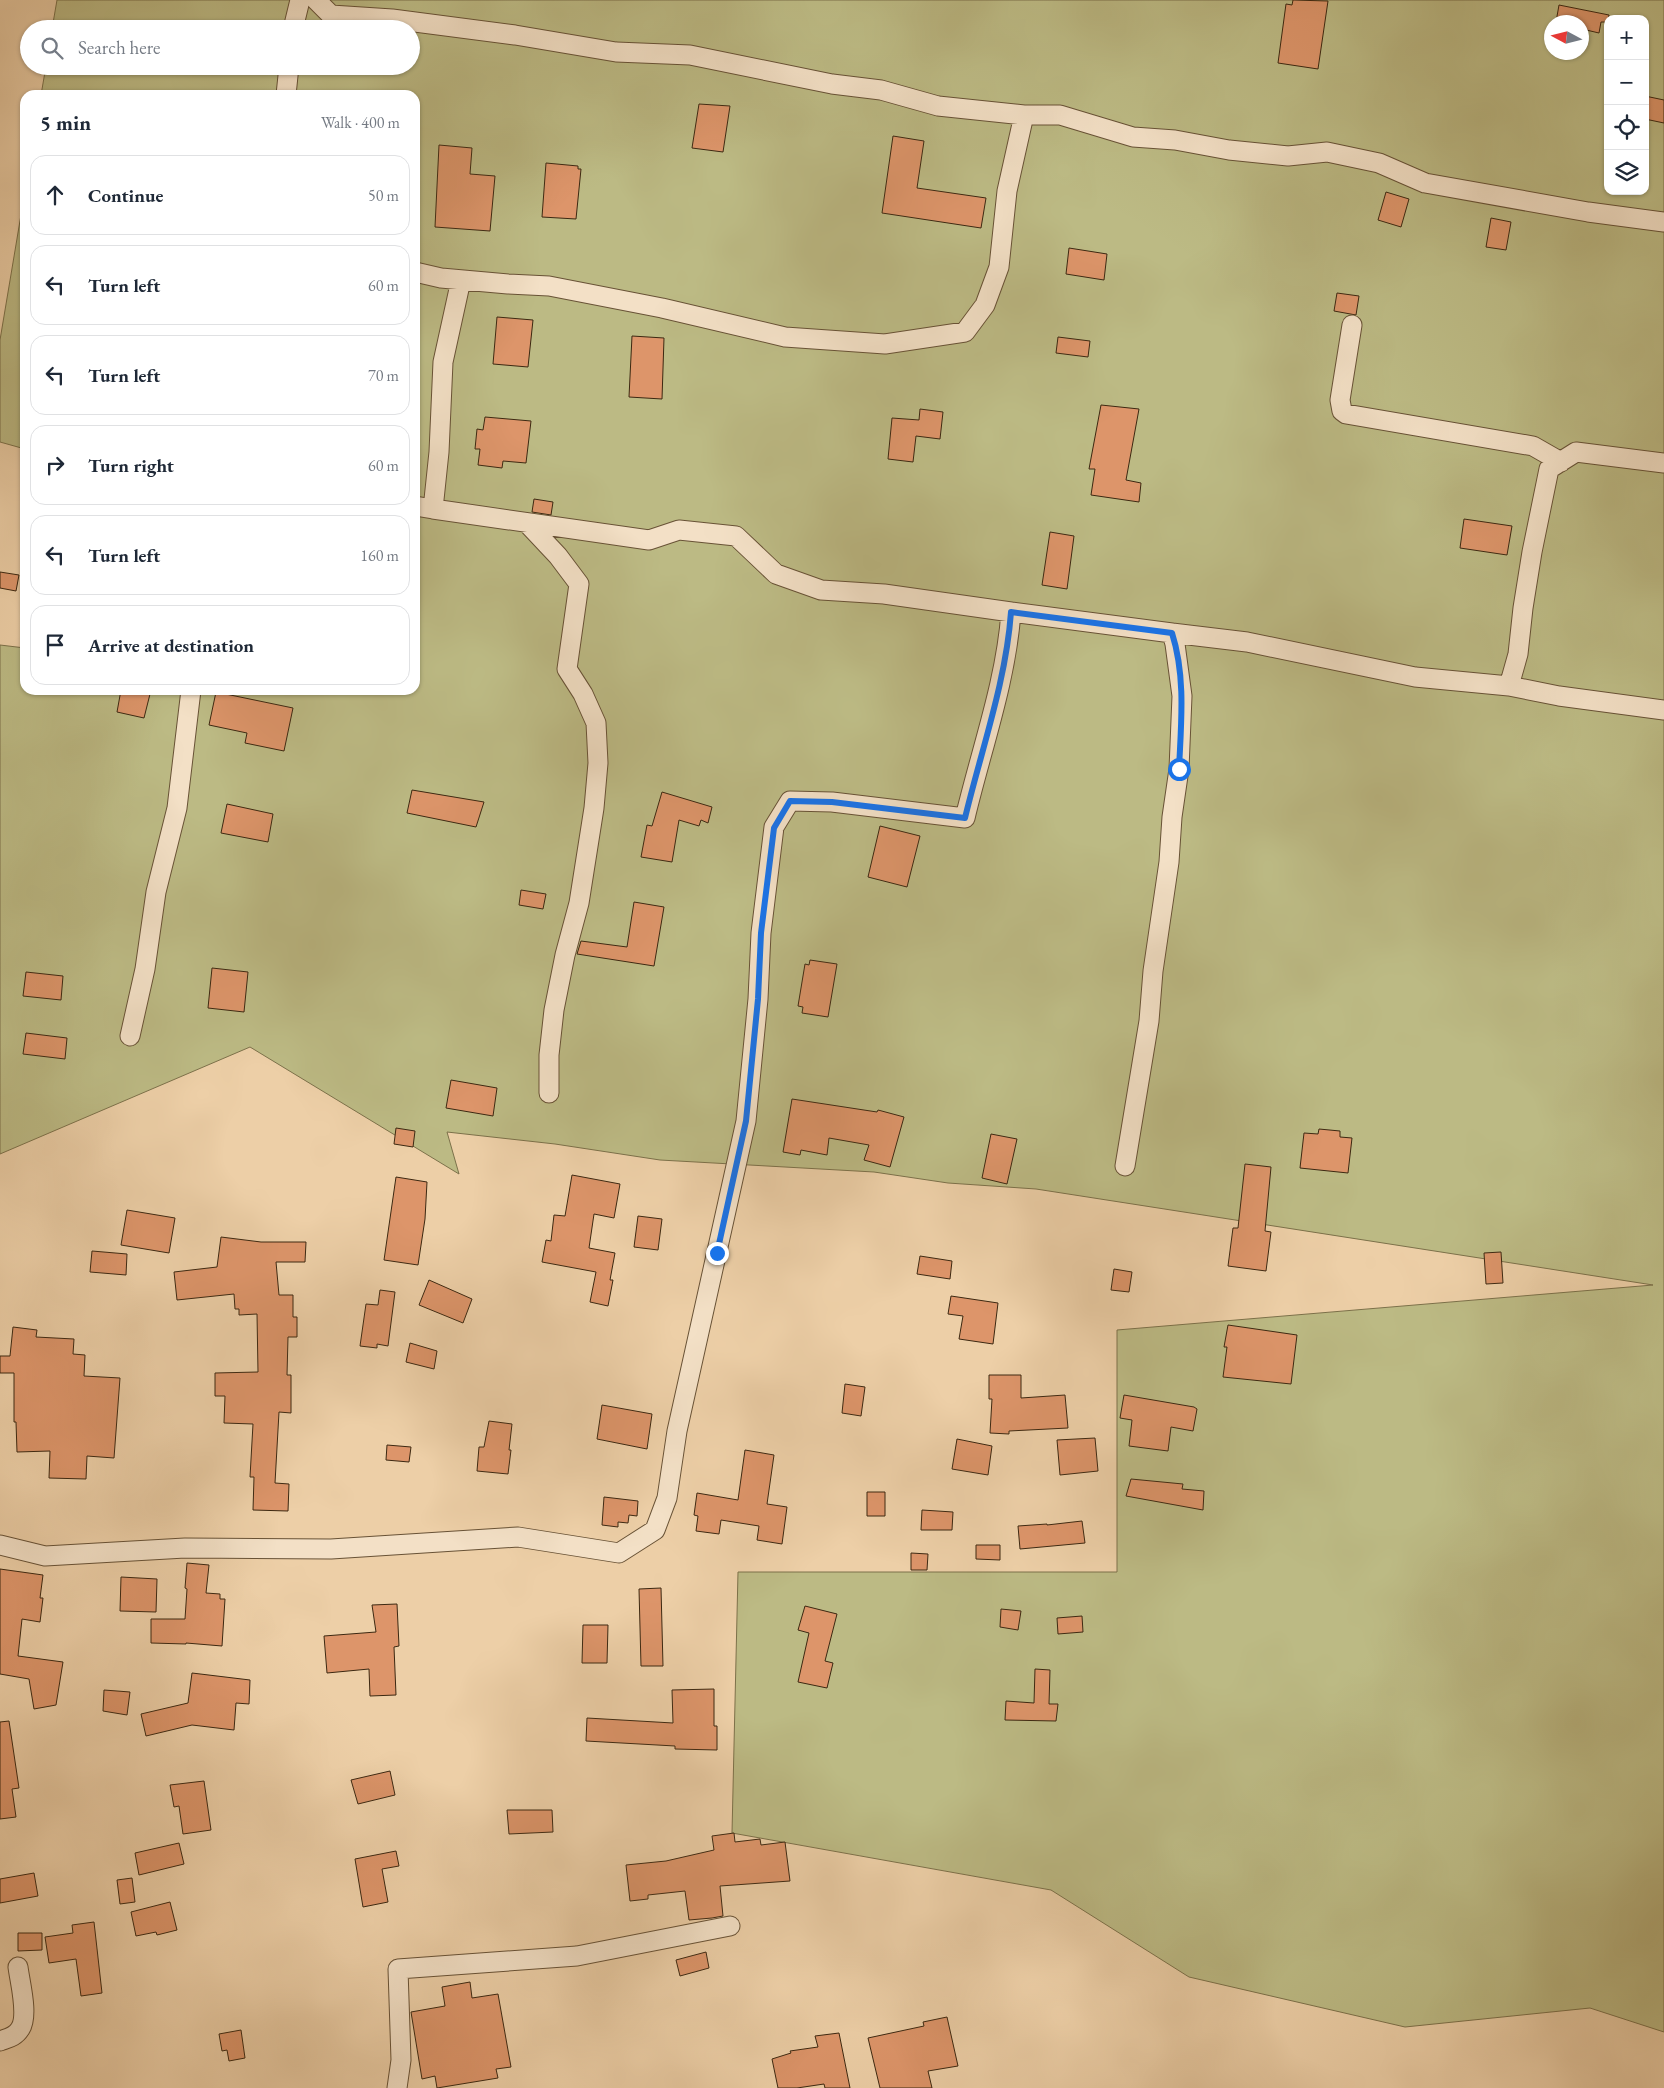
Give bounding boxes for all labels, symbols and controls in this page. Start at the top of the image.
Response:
north arrow [1544,15,1589,60]
map controls [1604,15,1649,195]
button: + [1604,15,1649,60]
search box [20,20,420,75]
icon: search [38,34,66,62]
text: Search here [78,35,160,60]
button: − [1604,60,1649,105]
button: locate [1604,105,1649,150]
text: 5 min [40,109,91,136]
text: Walk · 400 m [321,112,400,133]
button: layers [1604,150,1649,195]
icon: ahead [41,181,69,209]
text: Continue [88,183,163,208]
text: 50 m [368,185,399,206]
icon: left [41,271,69,299]
text: Turn left [88,273,160,298]
text: 60 m [368,275,399,296]
icon: left [41,361,69,389]
text: Turn left [88,363,160,388]
text: 70 m [368,365,399,386]
icon: right [41,451,69,479]
text: Turn right [88,453,174,478]
text: 60 m [368,455,399,476]
icon: left [41,541,69,569]
text: Turn left [88,543,160,568]
text: 160 m [360,545,399,566]
icon: arrive [41,631,69,659]
text: Arrive at destination [88,633,254,658]
route start [1168,758,1191,781]
route end [706,1242,729,1265]

